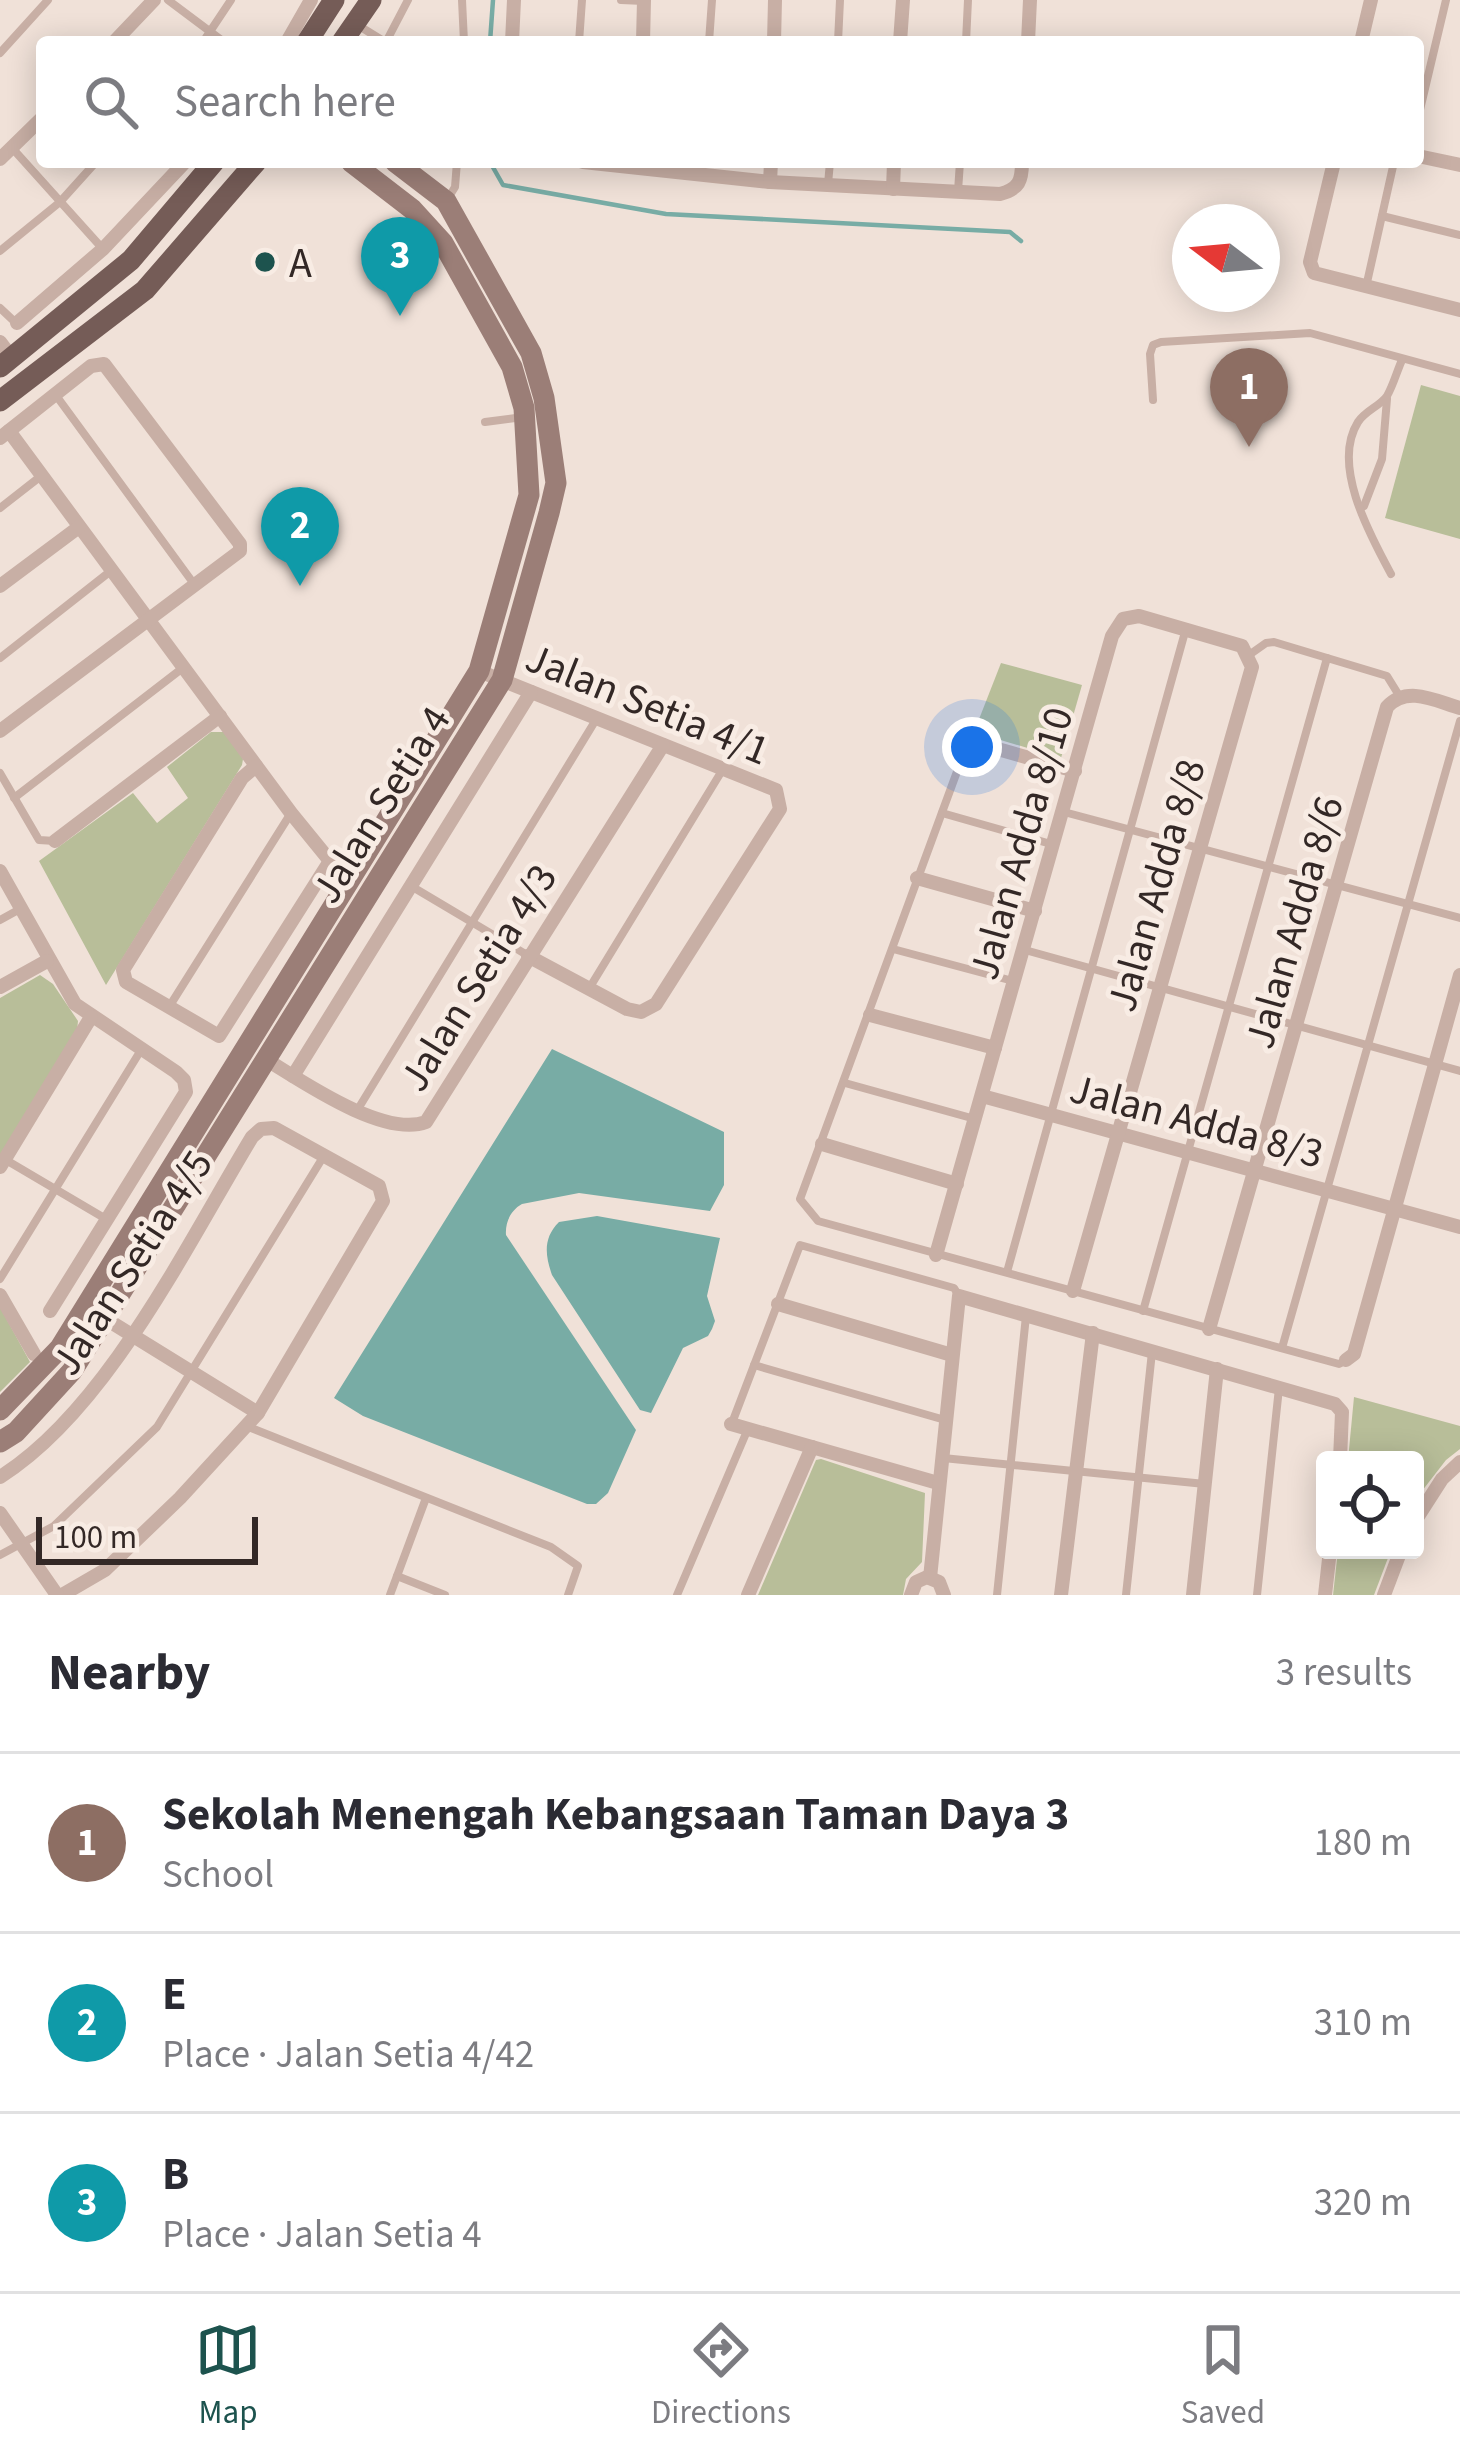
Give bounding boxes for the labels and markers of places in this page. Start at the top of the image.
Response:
pin: 3 [361,217,439,316]
place label: A [289,234,312,294]
marker: A [252,249,278,275]
pin: 1 [1210,348,1288,447]
pin: 2 [261,487,339,586]

